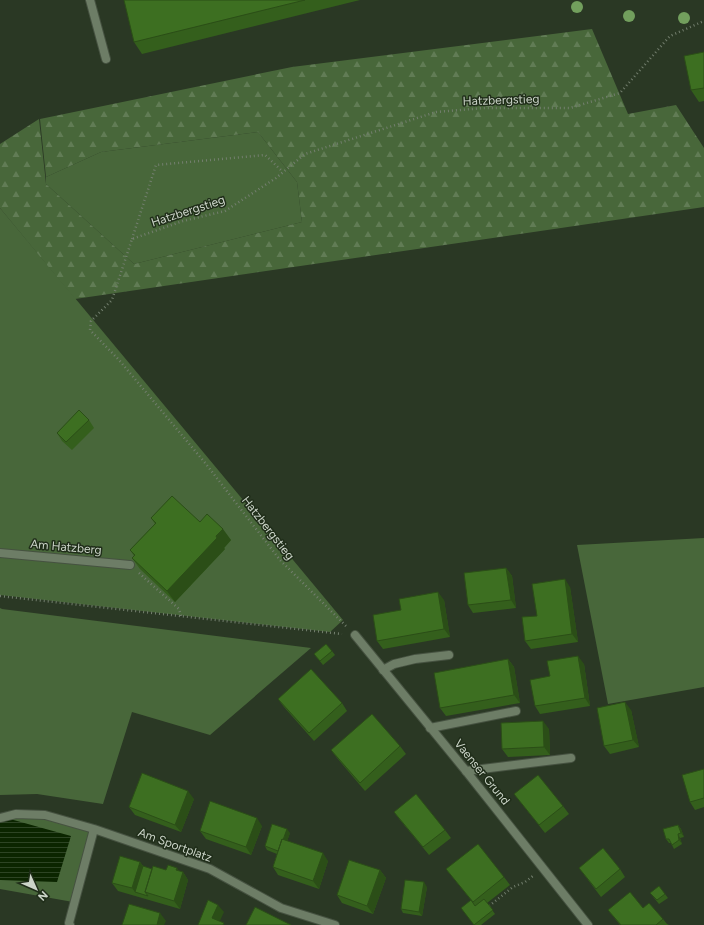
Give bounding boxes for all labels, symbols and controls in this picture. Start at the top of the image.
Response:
street label: Hatzbergstieg [462,92,540,108]
street label: Hatzbergstieg [149,192,227,230]
street label: Hatzbergstieg [239,493,297,563]
street label: Am Hatzberg [30,537,102,557]
street label: Vaenser Grund [451,737,513,807]
street label: Am Sportplatz [136,825,214,865]
north arrow [16,869,56,909]
text: N [35,888,50,903]

